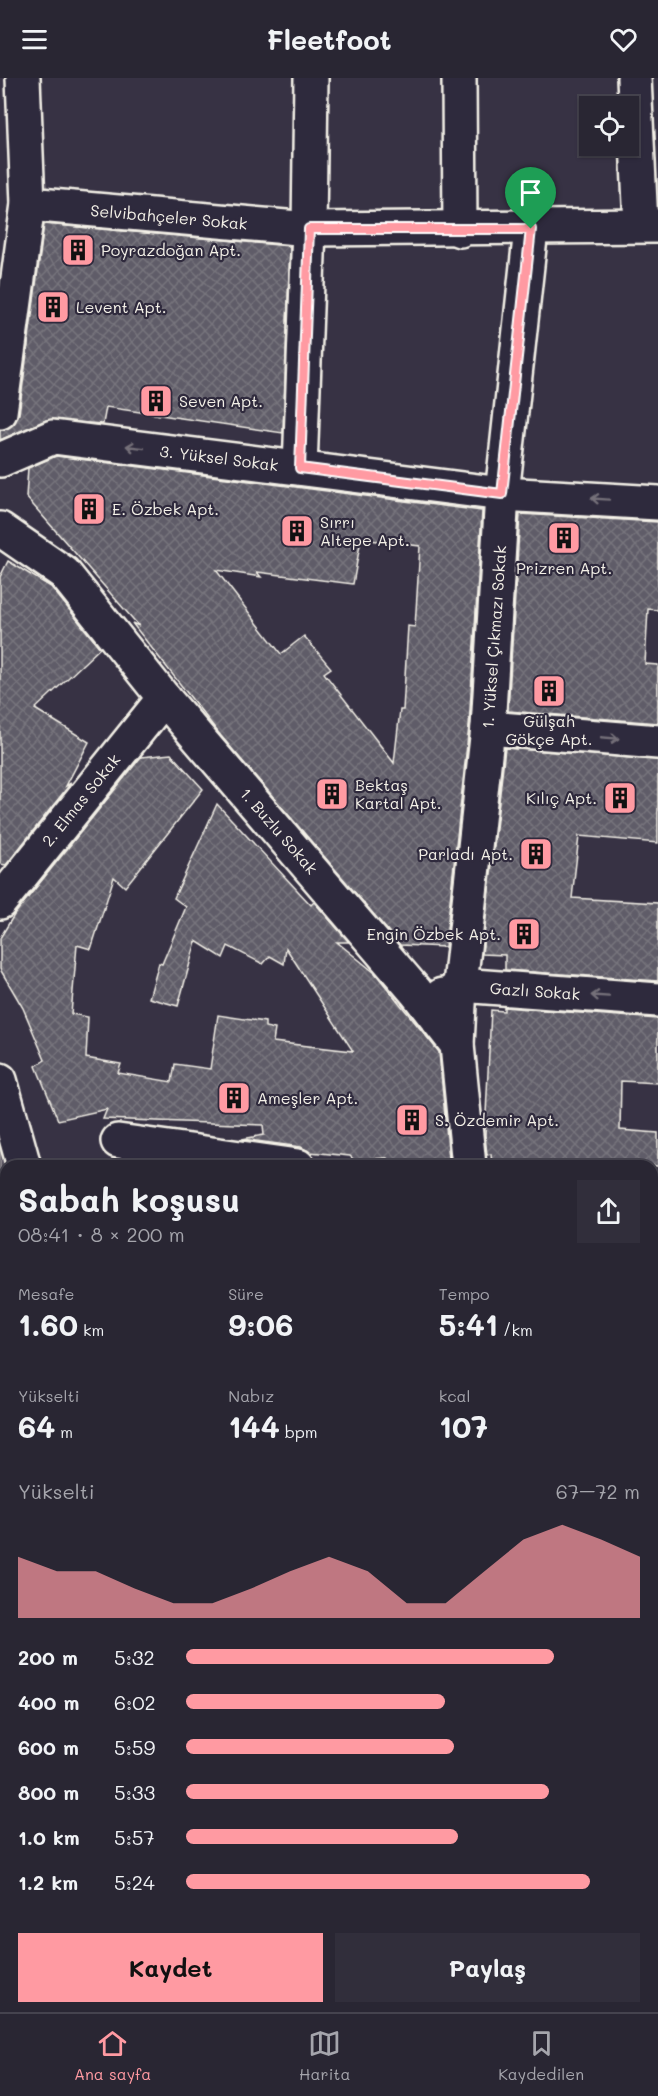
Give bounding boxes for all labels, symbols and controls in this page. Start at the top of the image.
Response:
text: Fleetfoot [266,22,392,57]
icon: menu [18,23,51,56]
icon: heart [607,23,640,56]
map controls [579,96,639,156]
button: locate [579,96,639,156]
pin [505,167,556,229]
icon: arrive [514,176,547,209]
street label: Selvibahçeler Sokak [90,199,248,234]
building icon: Poyrazdoğan Apt. [60,232,96,268]
place label: Poyrazdoğan Apt. [101,239,241,260]
building icon: Levent Apt. [35,289,71,325]
place label: Levent Apt. [76,296,166,317]
building icon: Seven Apt. [138,383,174,419]
place label: Seven Apt. [179,390,263,411]
street label: 3. Yüksel Sokak [159,440,280,475]
one-way arrow [125,442,145,453]
building icon: E. Özbek Apt. [71,491,107,527]
one-way arrow [590,494,610,505]
place label: E. Özbek Apt. [112,498,219,519]
place label: Sırrı Altepe Apt. [320,511,410,550]
building icon: Sırrı Altepe Apt. [279,513,315,549]
building icon: Prizren Apt. [546,520,582,556]
street label: 1. Yüksel Çıkmazı Sokak [477,545,510,729]
place label: Prizren Apt. [516,557,612,578]
building icon: Gülşah Gökçe Apt. [531,673,567,709]
place label: Gülşah Gökçe Apt. [506,710,593,749]
one-way arrow [599,733,619,744]
street label: 2. Elmas Sokak [37,749,124,850]
place label: Bektaş Kartal Apt. [355,774,442,813]
building icon: Bektaş Kartal Apt. [314,776,350,812]
building icon: Kılıç Apt. [602,780,638,816]
street label: 1. Buzlu Sokak [236,783,323,878]
place label: Kılıç Apt. [526,787,597,808]
building icon: Parladı Apt. [518,836,554,872]
place label: Parladı Apt. [418,843,513,864]
building icon: Engin Özbek Apt. [506,916,542,952]
place label: Engin Özbek Apt. [367,923,501,944]
street label: Gazlı Sokak [489,977,581,1004]
one-way arrow [590,990,610,1001]
building icon: Ameşler Apt. [216,1080,252,1116]
place label: Ameşler Apt. [257,1087,358,1108]
building icon: S. Özdemir Apt. [394,1102,430,1138]
place label: S. Özdemir Apt. [435,1109,559,1130]
text: Sabah koşusu [18,1177,240,1220]
button: share [577,1180,640,1243]
text: 08:41 · 8 × 200 m [18,1221,185,1247]
text: Mesafe [18,1283,75,1304]
text: Süre [228,1283,264,1304]
text: Tempo [439,1283,490,1304]
text: 1.60 [18,1304,78,1344]
text: 9:06 [228,1304,293,1344]
text: 5:41 [439,1304,498,1344]
text: km [78,1319,104,1340]
text: /km [498,1319,533,1340]
text: Yükselti [18,1385,79,1406]
text: Nabız [228,1385,274,1406]
text: kcal [439,1385,471,1406]
text: 64 [18,1406,55,1446]
text: 144 [228,1406,280,1446]
text: 107 [439,1406,488,1446]
text: m [55,1421,73,1442]
text: bpm [280,1421,318,1442]
text: Yükselti [18,1478,95,1504]
text: 67–72 m [556,1478,640,1504]
text: 200 m [18,1644,78,1670]
text: 5:32 [114,1644,155,1670]
text: 400 m [18,1689,79,1715]
text: 6:02 [114,1689,156,1715]
text: 600 m [18,1734,79,1760]
text: 5:59 [114,1734,155,1760]
text: 800 m [18,1779,79,1805]
text: 5:33 [114,1779,155,1805]
text: 1.0 km [18,1824,80,1850]
text: 5:57 [114,1824,155,1850]
text: 1.2 km [18,1869,78,1895]
text: 5:24 [114,1869,155,1895]
button: Kaydet [18,1933,323,2002]
button: Paylaş [335,1933,640,2002]
tab: Ana sayfa [74,2027,151,2084]
tab: Harita [299,2027,350,2084]
tab: Kaydedilen [498,2027,584,2084]

